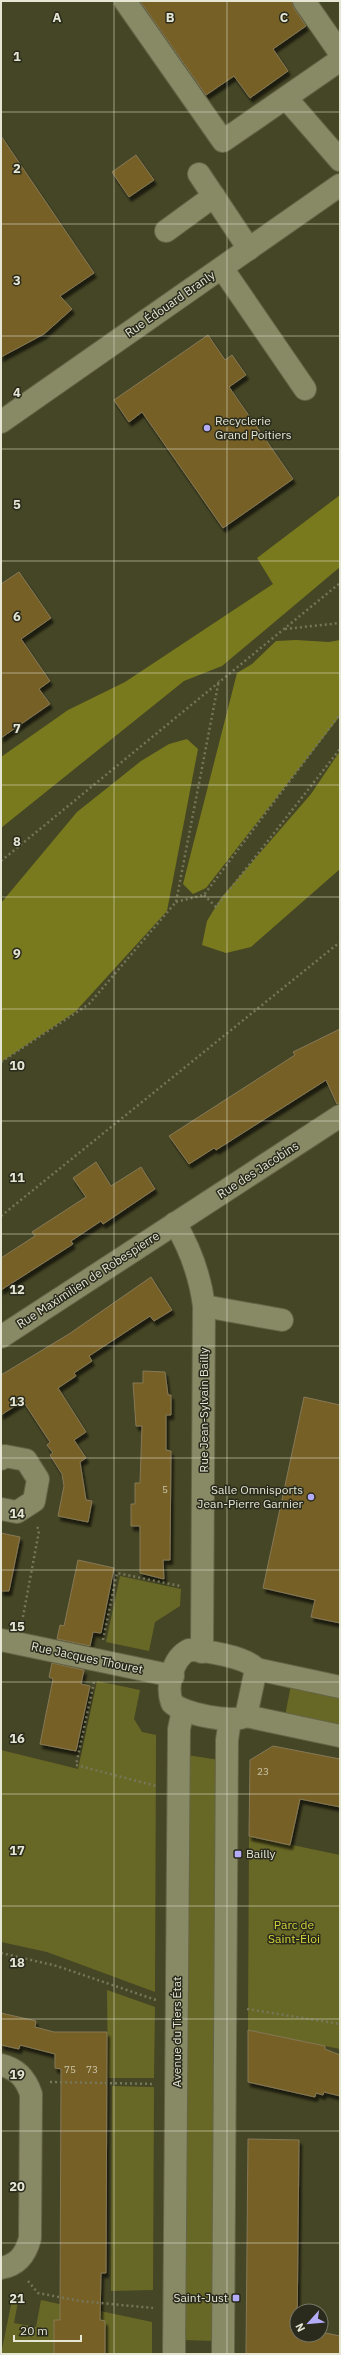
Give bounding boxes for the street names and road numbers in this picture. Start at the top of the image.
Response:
street label: Rue Édouard Branly [122,267,218,340]
street label: Rue des Jacobins [214,1138,301,1201]
street label: Rue Maximilien de Robespierre [14,1228,162,1331]
street label: Rue Jean-Sylvain Bailly [196,1348,211,1472]
street label: Rue Jacques Thouret [30,1638,144,1677]
street label: Avenue du Tiers État [169,1977,184,2087]

